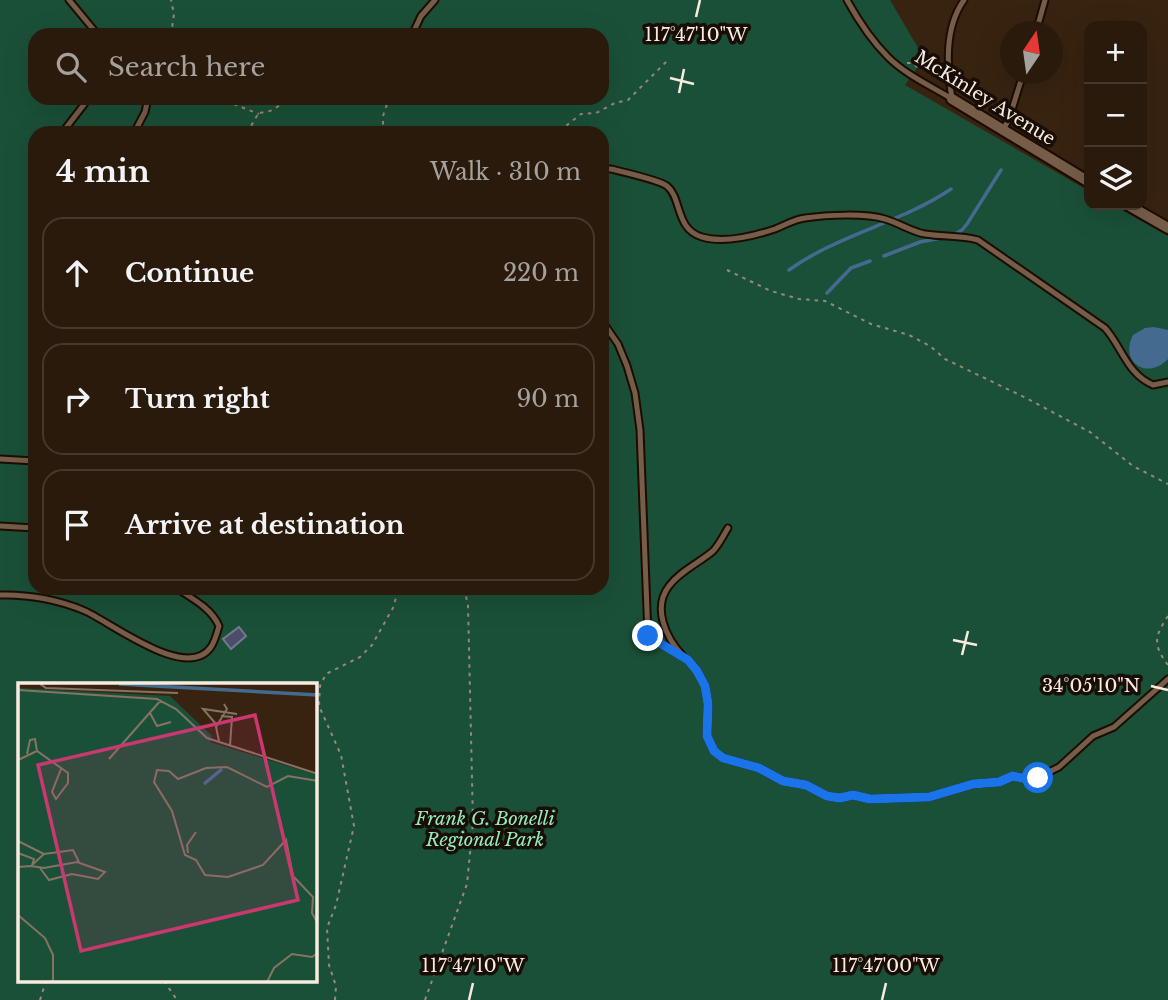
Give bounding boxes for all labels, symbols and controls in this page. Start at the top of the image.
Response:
north arrow [1000,21,1063,84]
map controls [1084,21,1147,210]
button: + [1084,21,1147,84]
text: 117°47'10"W [645,24,748,46]
search box [28,28,609,105]
street label: McKinley Avenue [911,46,1059,150]
icon: search [52,48,90,86]
text: Search here [108,51,265,83]
button: − [1084,84,1147,147]
button: layers [1084,147,1147,210]
text: 4 min [56,153,150,190]
text: Walk · 310 m [430,158,581,186]
icon: ahead [58,254,96,292]
text: Continue [125,257,254,289]
text: 220 m [503,259,579,287]
icon: right [58,380,96,418]
text: Turn right [125,383,270,415]
text: 90 m [517,385,579,413]
icon: arrive [58,506,96,544]
text: Arrive at destination [125,509,405,541]
route end [632,620,663,651]
text: 34°05'10"N [1042,675,1140,697]
inset map [18,683,317,982]
route start [1022,762,1053,793]
park label: Frank G. Bonelli Regional Park [414,808,555,851]
text: 117°47'10"W [422,955,525,977]
text: 117°47'00"W [832,955,941,977]

